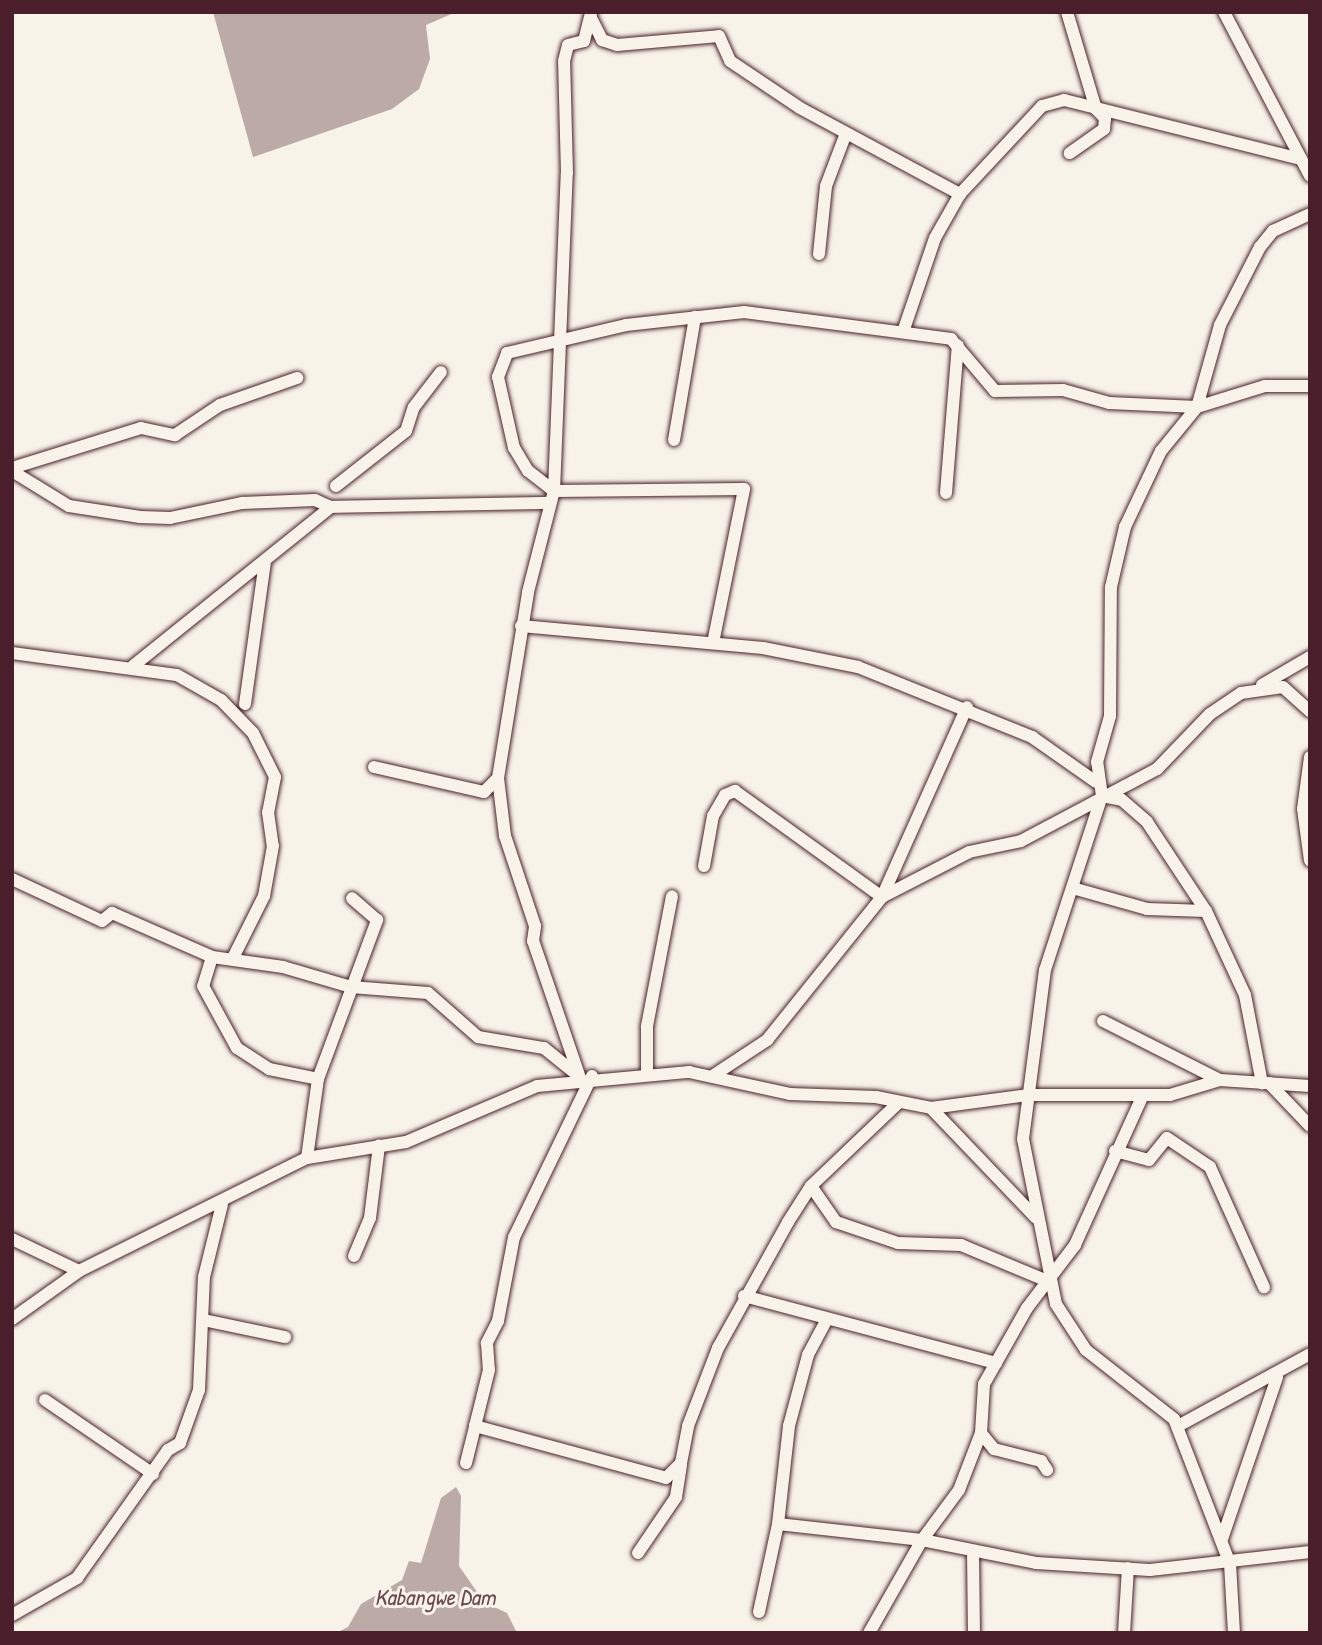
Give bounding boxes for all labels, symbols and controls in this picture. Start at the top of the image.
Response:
water label: Kabangwe Dam [375,1583,495,1611]

